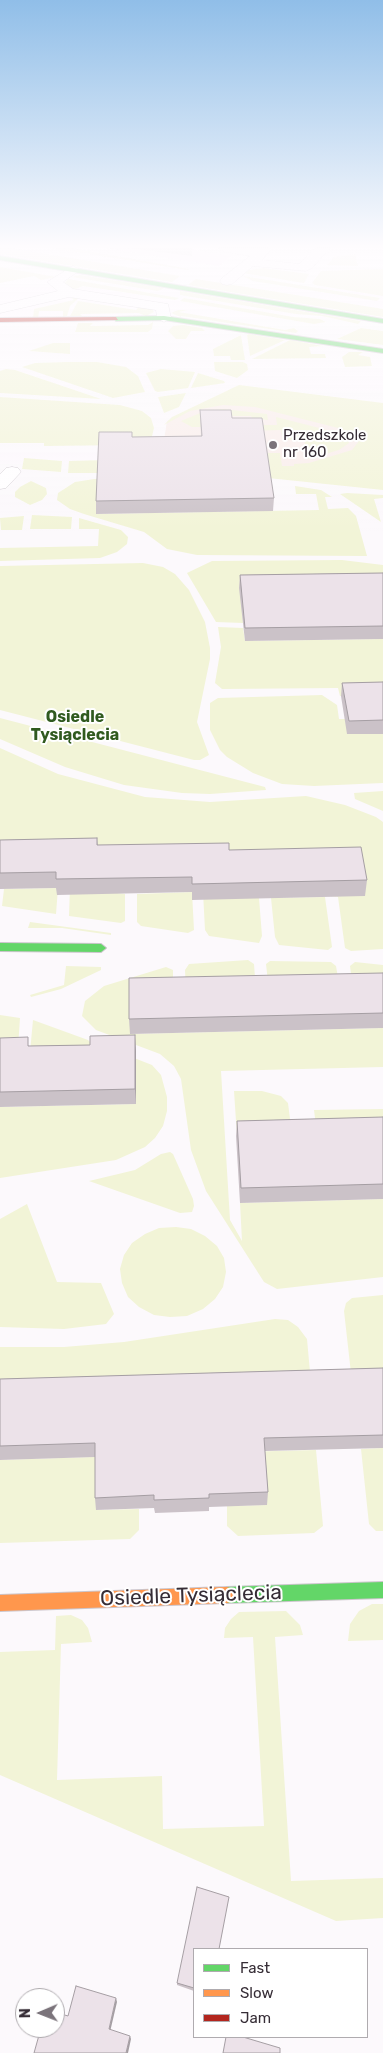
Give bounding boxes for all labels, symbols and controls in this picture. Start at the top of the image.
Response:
place label: Przedszkole nr 160 [283,427,367,462]
marker: Przedszkole nr 160 [267,439,279,451]
district label: Osiedle Tysiąclecia [31,707,119,745]
street label: Osiedle Tysiąclecia [100,1580,282,1612]
legend [193,1948,368,2038]
text: Fast [240,1959,270,1977]
text: Slow [240,1984,273,2002]
north arrow [15,1988,65,2038]
text: N [17,2008,34,2018]
text: Jam [240,2009,271,2027]

